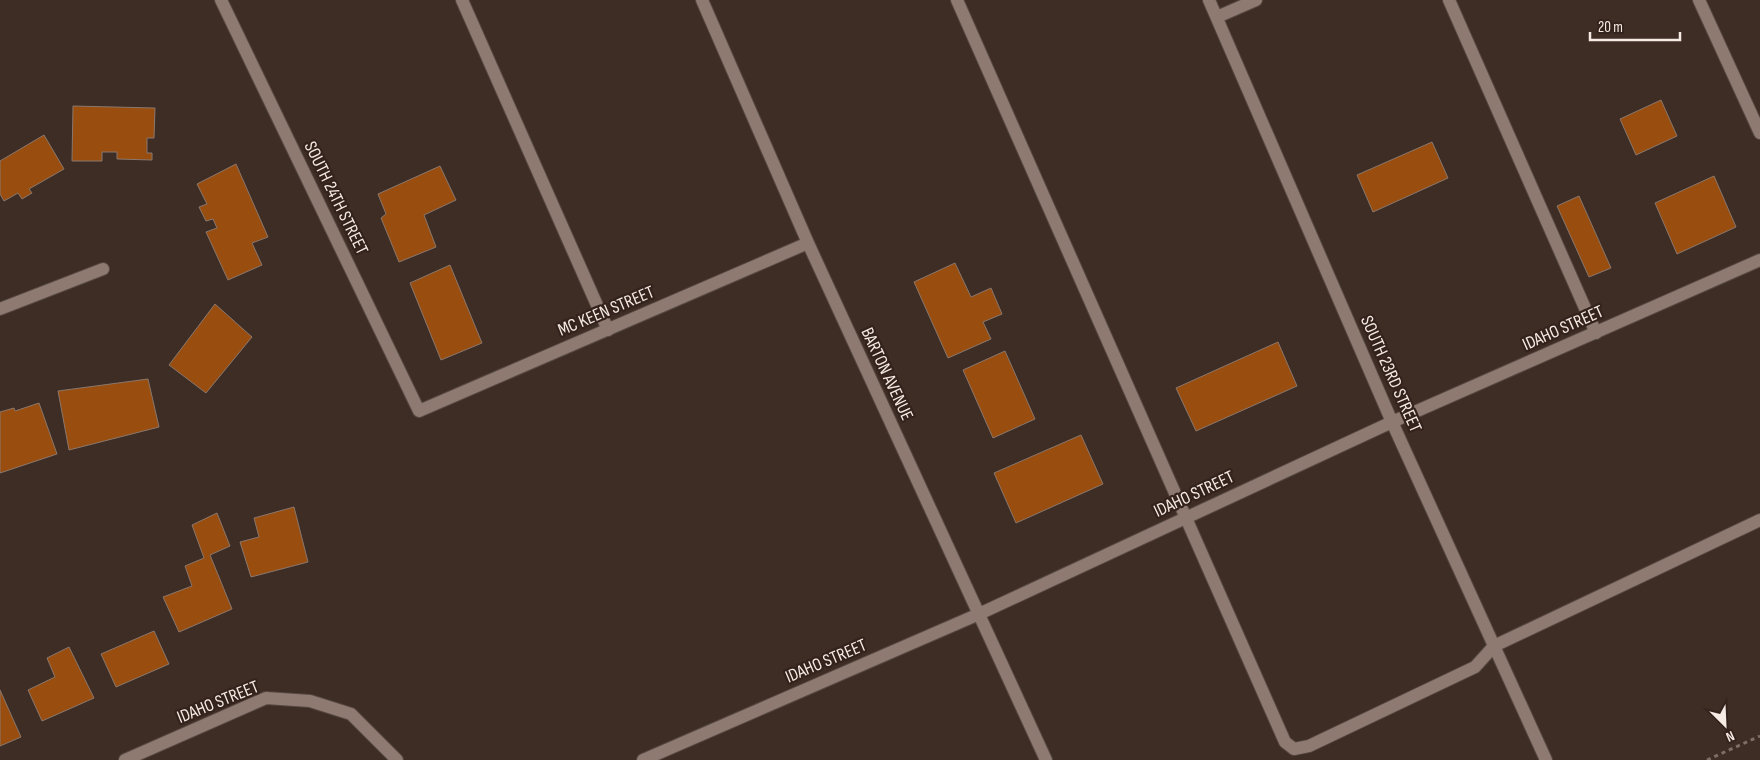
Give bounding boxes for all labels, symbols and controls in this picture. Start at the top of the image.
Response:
scale bar [1590,10,1680,42]
text: 20 m [1598,18,1623,37]
street label: SOUTH 24TH STREET [300,138,372,258]
street label: MC KEEN STREET [555,281,657,341]
street label: IDAHO STREET [1519,301,1607,355]
street label: SOUTH 23RD STREET [1356,313,1426,435]
street label: BARTON AVENUE [856,324,918,424]
street label: IDAHO STREET [1151,466,1237,522]
street label: IDAHO STREET [782,634,870,688]
street label: IDAHO STREET [174,676,262,728]
north arrow [1700,700,1750,750]
text: N [1723,727,1737,746]

